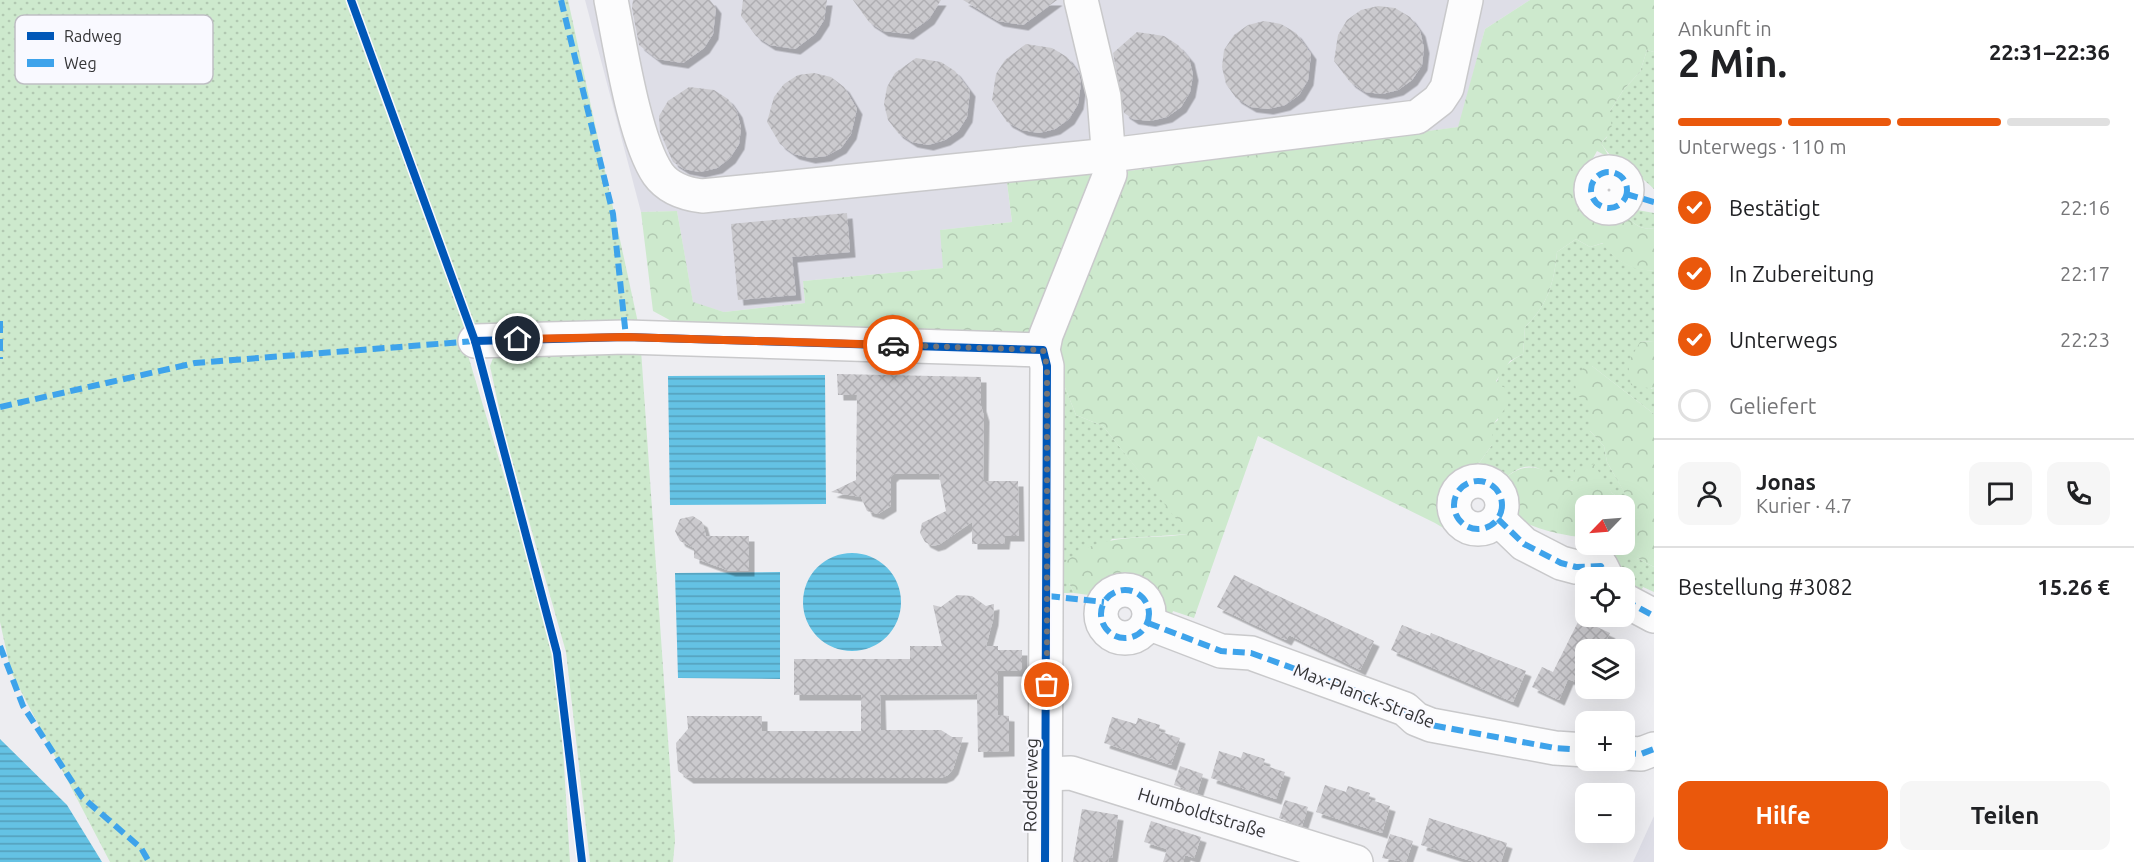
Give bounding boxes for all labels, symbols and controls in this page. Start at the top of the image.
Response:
legend [15,15,213,84]
text: Ankunft in [1678,17,1772,40]
text: Radweg [64,27,122,45]
text: 22:31–22:36 [1989,39,2110,64]
text: 2 Min. [1678,41,1787,84]
text: Weg [64,54,97,72]
text: Unterwegs · 110 m [1678,135,1846,158]
icon: check [1678,191,1711,224]
text: Bestätigt [1729,195,1820,220]
text: 22:16 [2060,196,2110,219]
icon: check [1678,257,1711,290]
text: In Zubereitung [1729,261,1874,286]
text: 22:17 [2060,262,2110,285]
pin [492,313,543,364]
courier [863,315,923,375]
icon: home [501,322,534,355]
icon: check [1678,323,1711,356]
text: Unterwegs [1729,327,1838,352]
text: 22:23 [2060,328,2110,351]
icon: car [877,329,910,362]
text: Geliefert [1729,393,1816,418]
button: person [1678,462,1741,525]
button: chat [1969,462,2032,525]
button: phone [2047,462,2110,525]
text: Jonas [1756,469,1816,494]
text: Kurier · 4.7 [1756,494,1852,517]
north arrow [1575,495,1635,555]
map controls [1575,495,1635,843]
button: locate [1575,567,1635,627]
text: Bestellung #3082 [1678,574,1853,599]
text: 15.26 € [2037,574,2110,599]
button: layers [1575,639,1635,699]
pin [1021,659,1072,710]
street label: Max-Planck-Straße [1291,659,1438,731]
icon: bag [1030,668,1063,701]
button: + [1575,711,1635,771]
street label: Rodderweg [1019,738,1041,832]
button: Hilfe [1678,781,1888,850]
button: Teilen [1900,781,2110,850]
street label: Humboldtstraße [1136,783,1269,841]
button: − [1575,783,1635,843]

